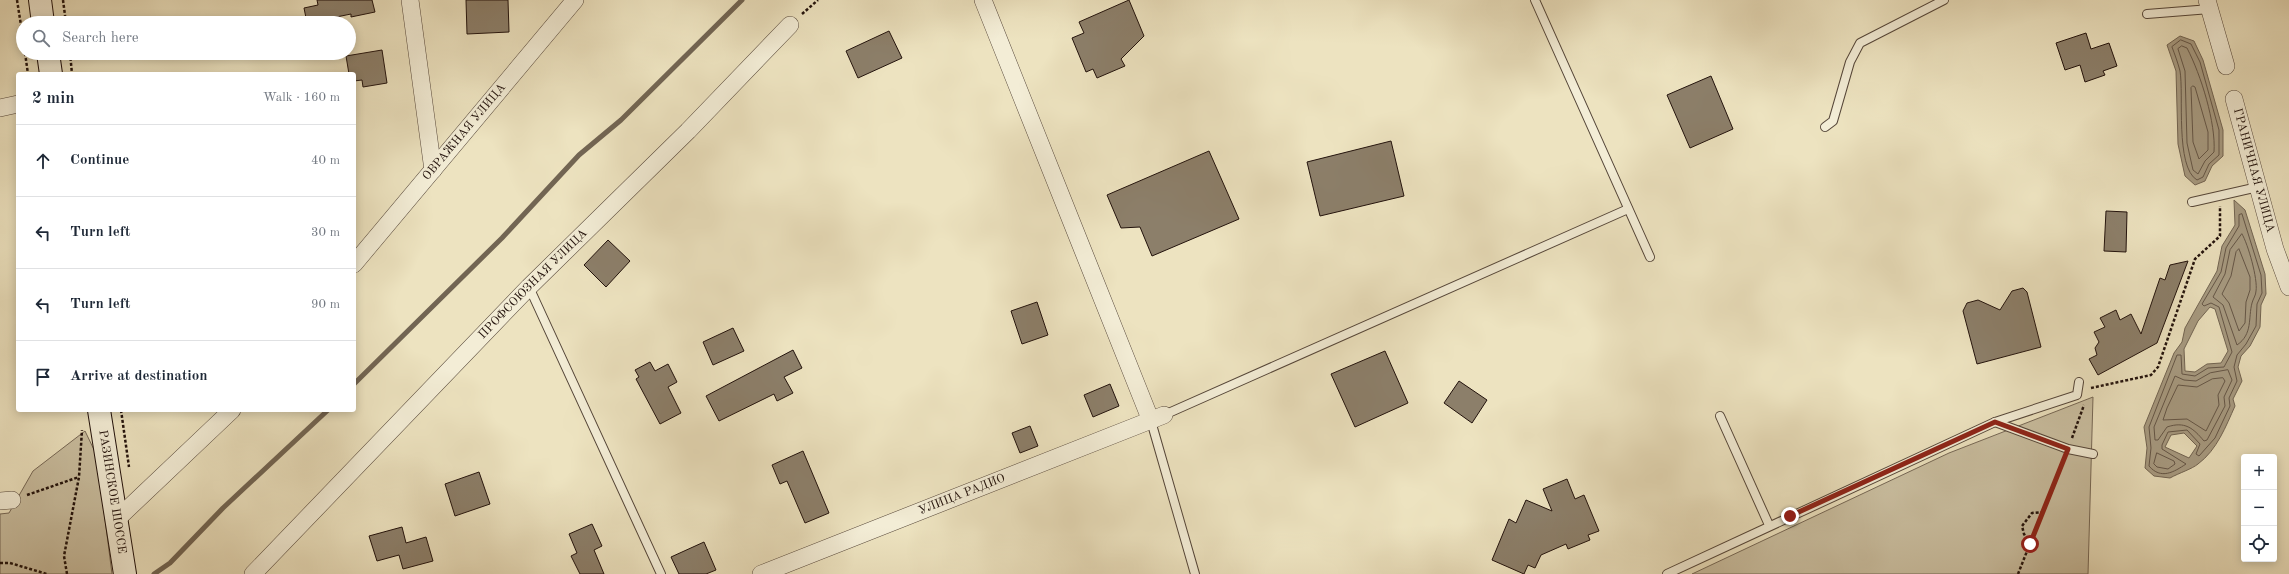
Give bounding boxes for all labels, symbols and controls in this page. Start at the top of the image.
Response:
search box [16,16,356,60]
icon: search [30,27,52,49]
text: Search here [62,31,139,46]
street label: ОВРАЖНАЯ УЛИЦА [421,82,508,183]
text: 2 min [32,90,75,107]
text: Walk · 160 m [263,91,340,104]
street label: ГРАНИЧНАЯ УЛИЦА [2231,107,2276,234]
icon: ahead [32,150,54,172]
text: Continue [70,153,129,168]
text: 40 m [311,154,340,167]
icon: left [32,222,54,244]
text: Turn left [70,225,130,240]
text: 30 m [311,226,340,239]
street label: ПРОФСОЮЗНАЯ УЛИЦА [476,227,590,341]
icon: left [32,294,54,316]
text: Turn left [70,297,130,312]
text: 90 m [311,298,340,311]
icon: arrive [32,366,54,388]
text: Arrive at destination [70,369,208,384]
street label: РАЗИНСКОЕ ШОССЕ [96,429,128,555]
map controls [2241,454,2277,562]
button: + [2241,454,2277,490]
street label: УЛИЦА РАДИО [917,472,1007,517]
button: − [2241,490,2277,526]
route end [1781,507,1799,525]
button: locate [2241,526,2277,562]
route start [2021,535,2039,553]

